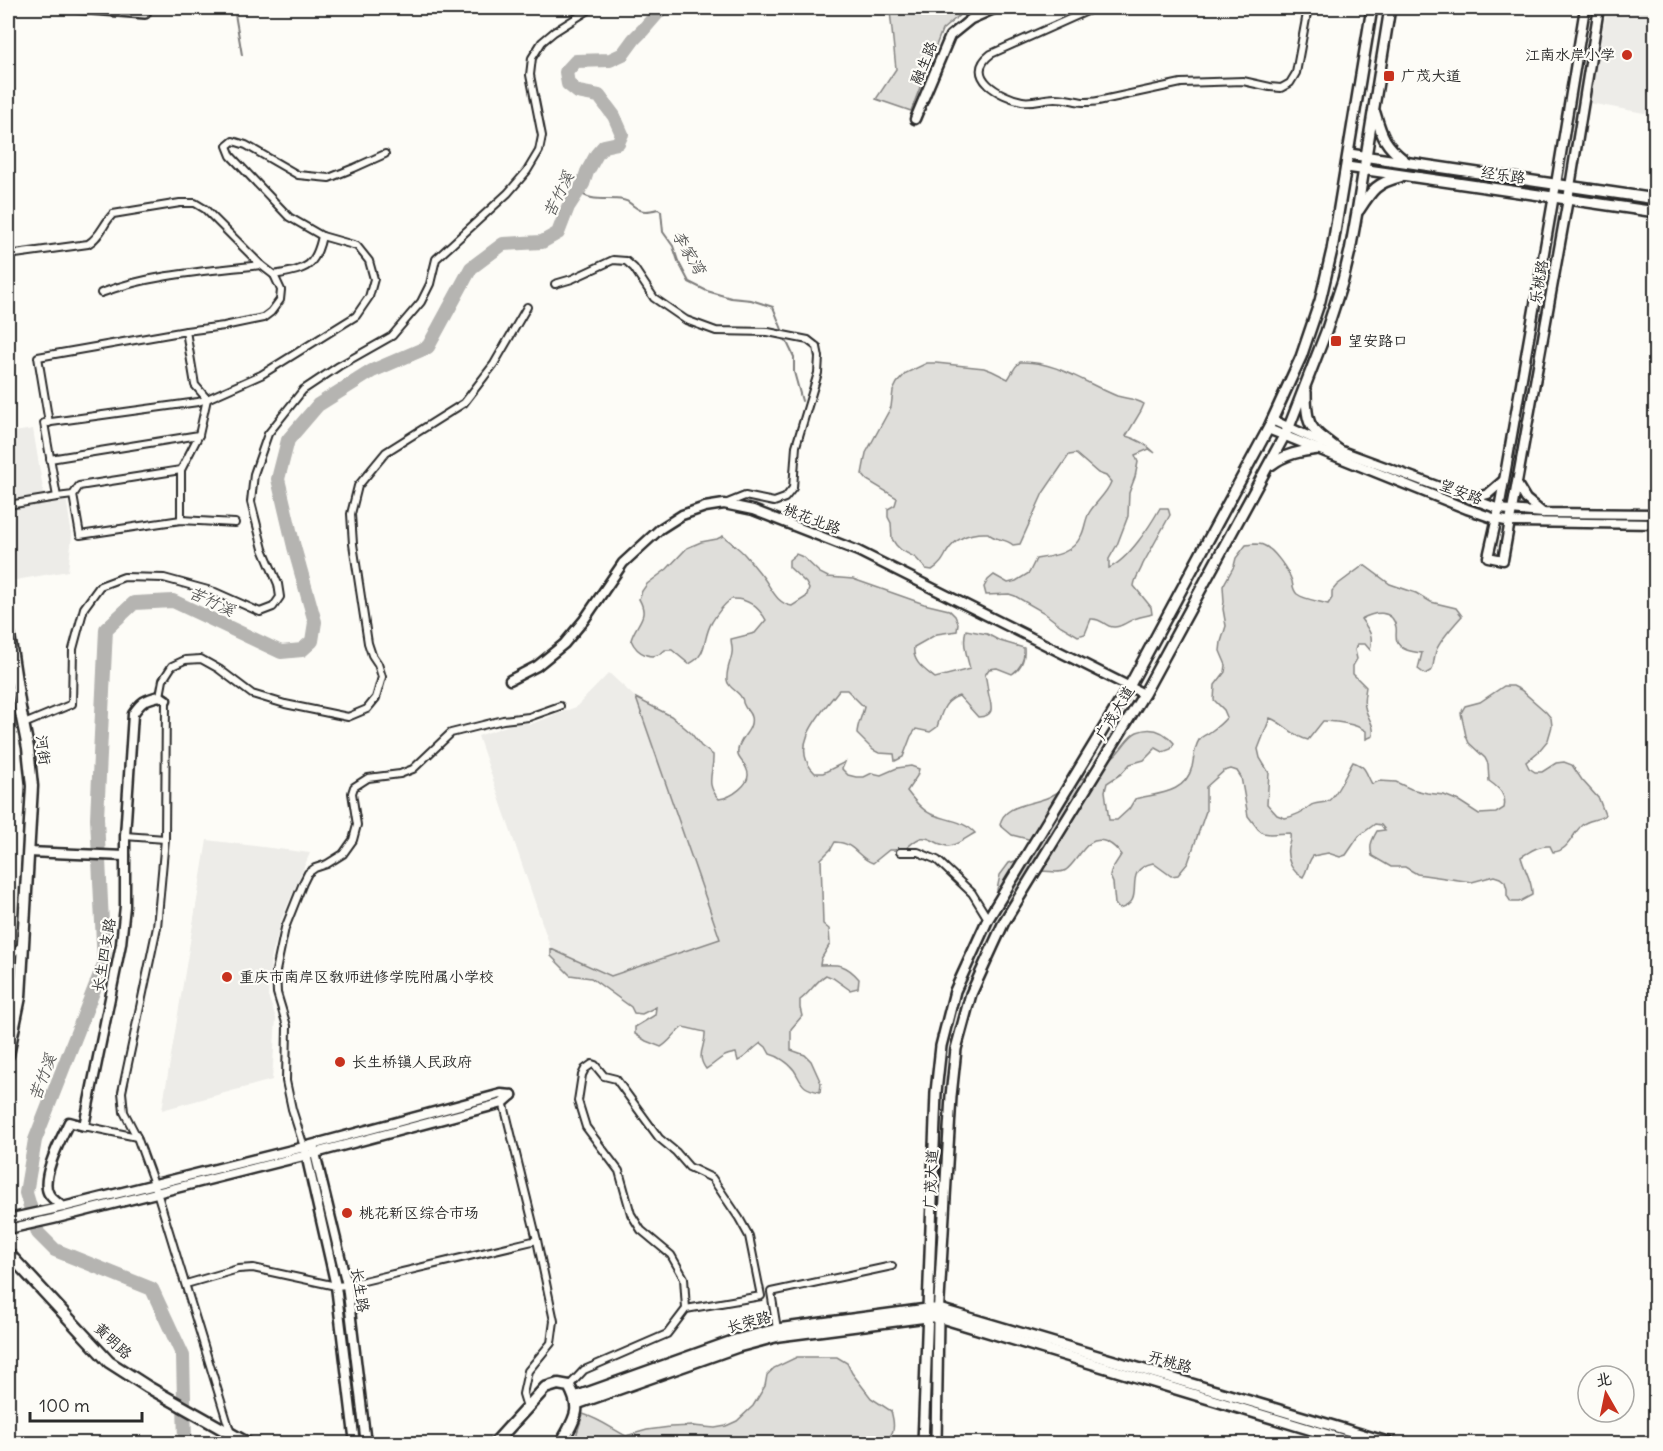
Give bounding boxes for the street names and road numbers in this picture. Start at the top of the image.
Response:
street label: 融生路 [906,38,941,87]
street label: 经乐路 [1479,162,1527,187]
street label: 乐桃路 [1525,258,1552,306]
street label: 望安路 [1437,475,1486,508]
street label: 桃花北路 [781,499,844,538]
street label: 广茂大道 [1091,682,1138,743]
street label: 河街 [32,734,55,766]
street label: 长生四支路 [88,916,119,994]
street label: 广茂大道 [919,1149,942,1209]
street label: 长生路 [348,1266,373,1314]
street label: 长荣路 [725,1307,773,1337]
street label: 黄明路 [90,1318,136,1363]
street label: 开桃路 [1146,1346,1194,1377]

